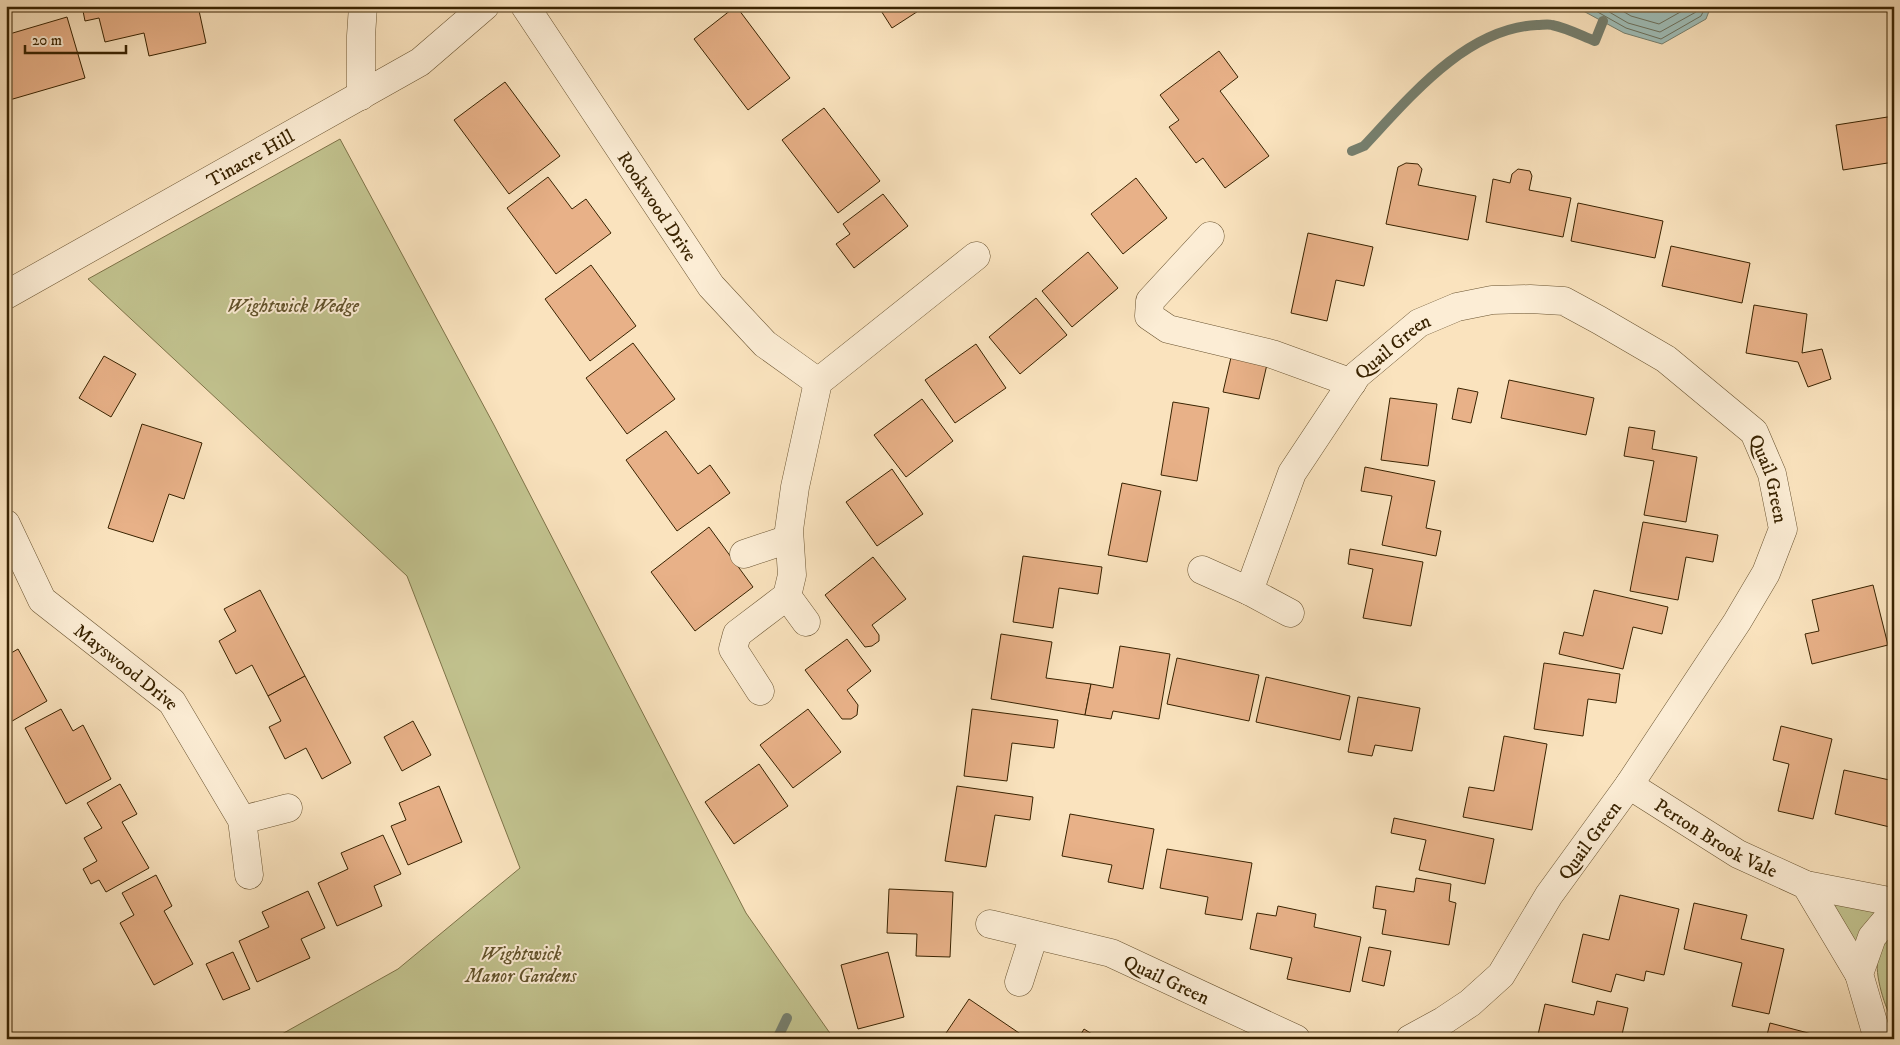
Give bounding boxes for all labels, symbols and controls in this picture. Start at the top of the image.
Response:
scale bar [25,22,126,54]
text: 20 m [32,31,62,50]
street label: Tinacre Hill [203,125,299,193]
street label: Rookwood Drive [612,148,701,266]
park label: Wightwick Wedge [227,295,359,318]
street label: Quail Green [1350,310,1434,385]
street label: Quail Green [1743,431,1792,525]
street label: Mayswood Drive [69,619,184,714]
street label: Perton Brook Vale [1650,794,1781,883]
street label: Quail Green [1554,797,1627,885]
park label: Wightwick Manor Gardens [464,943,578,988]
street label: Quail Green [1120,950,1213,1010]

